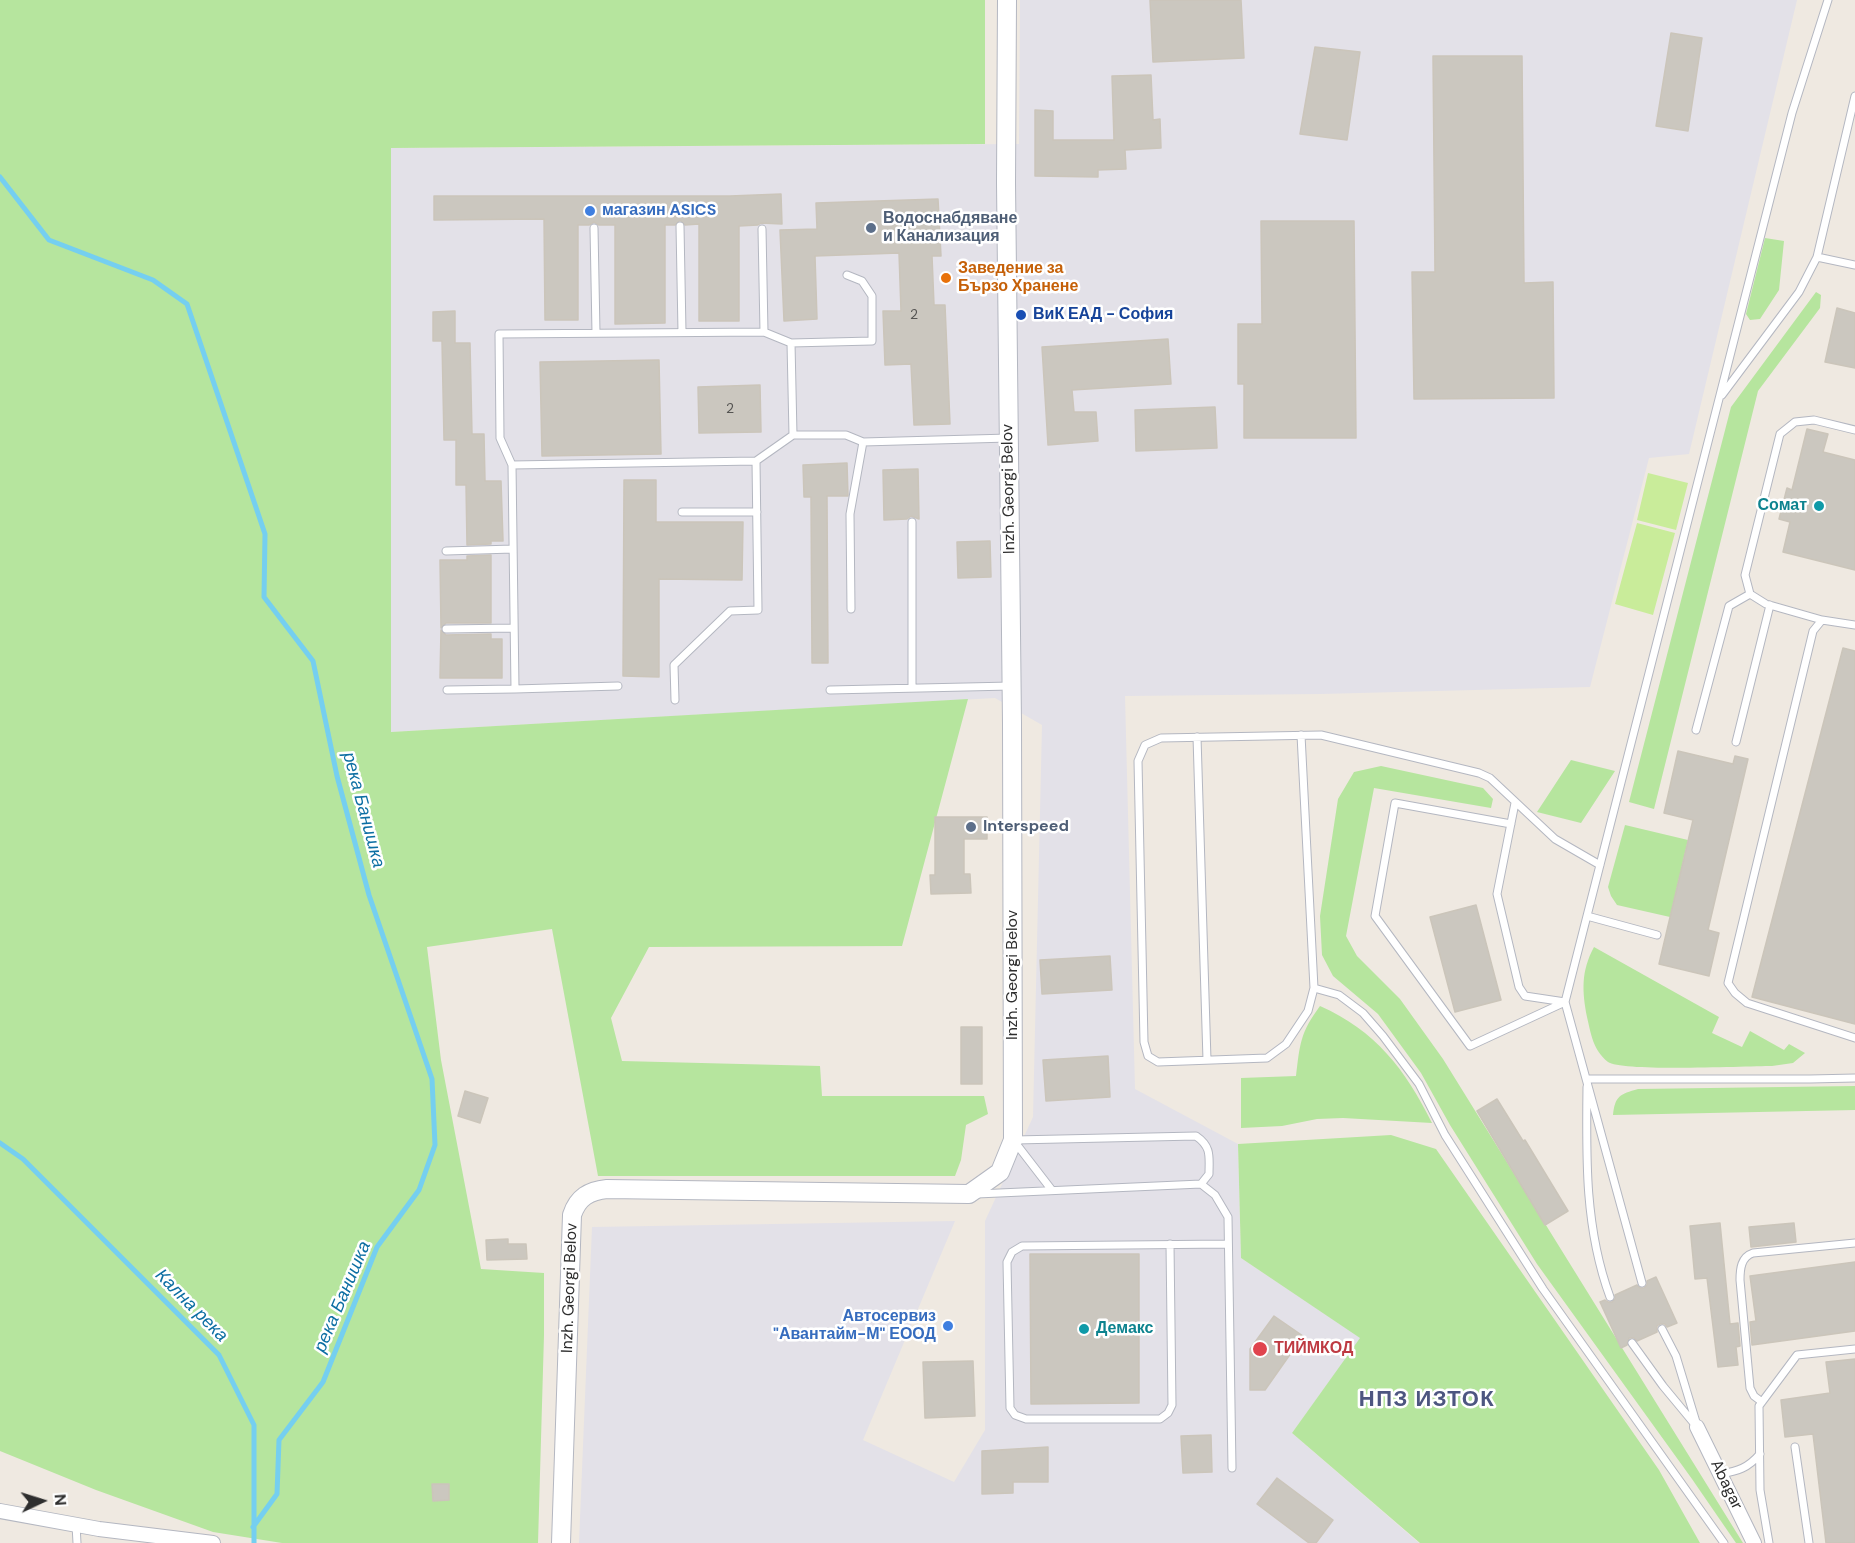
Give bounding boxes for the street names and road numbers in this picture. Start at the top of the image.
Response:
street label: Inzh. Georgi Belov [998,424,1020,554]
street label: Inzh. Georgi Belov [1003,910,1023,1040]
street label: Inzh. Georgi Belov [558,1223,582,1353]
street label: Abagar [1706,1457,1746,1513]

